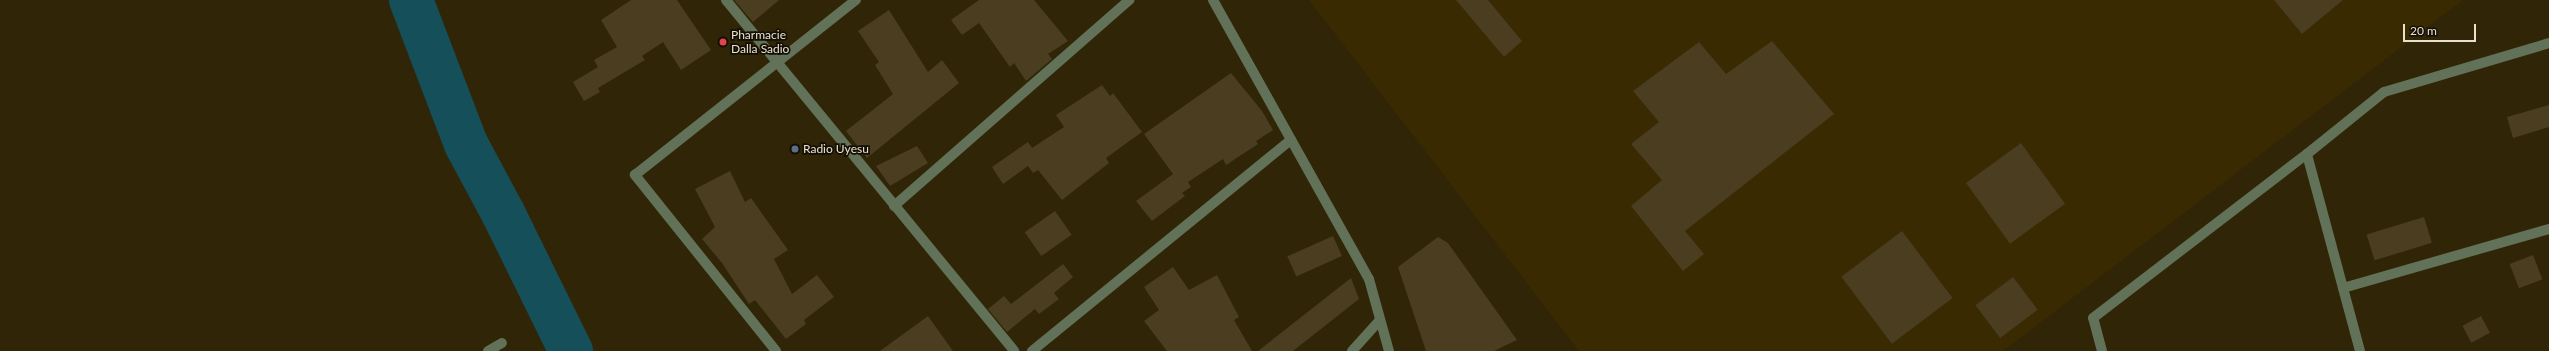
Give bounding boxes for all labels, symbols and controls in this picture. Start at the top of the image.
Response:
scale bar [2405,16,2478,42]
text: 20 m [2410,23,2437,38]
place label: Pharmacie Dalla Sadio [731,28,789,56]
marker: Pharmacie Dalla Sadio [718,37,728,47]
place label: Radio Uyesu [803,142,869,156]
marker: Radio Uyesu [790,144,800,154]

